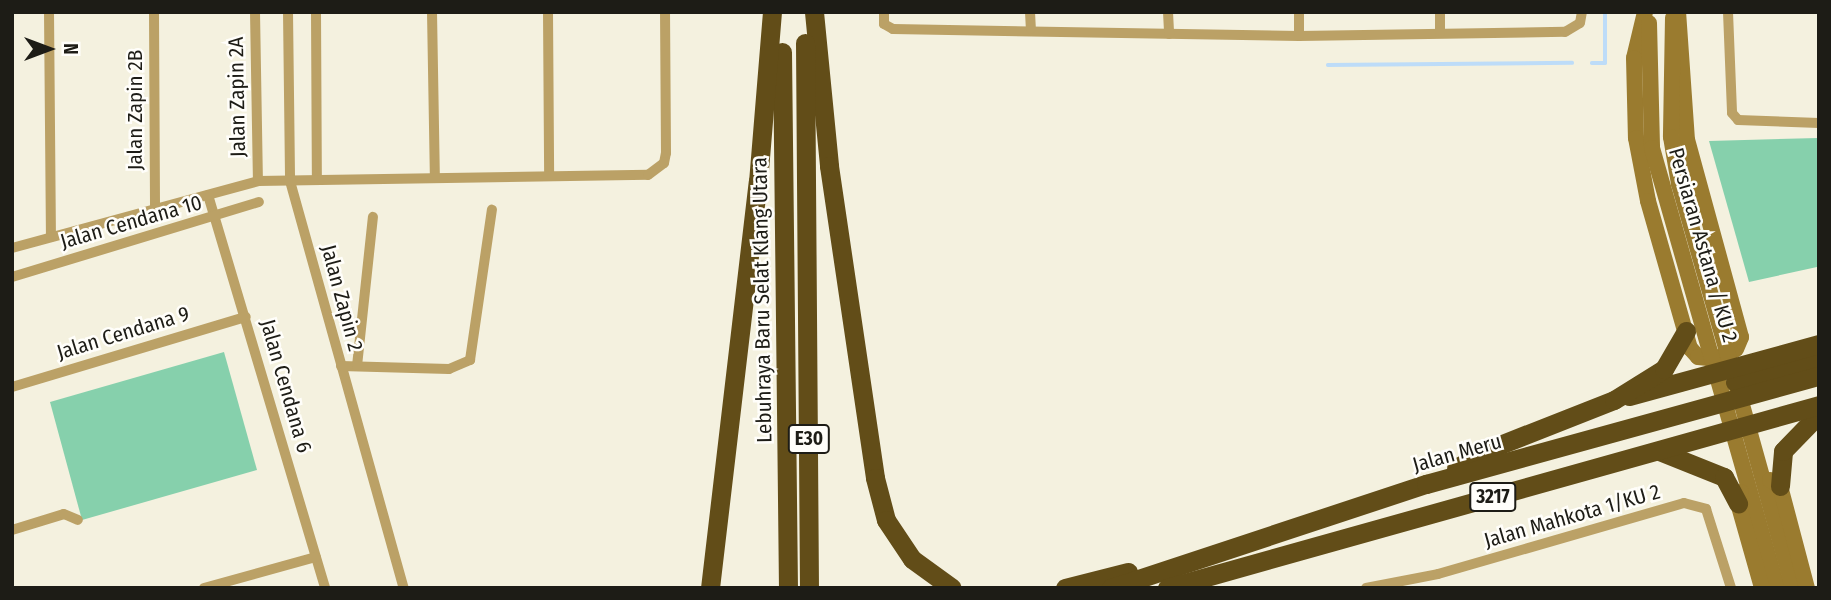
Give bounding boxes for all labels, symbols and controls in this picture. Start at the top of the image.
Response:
north arrow [14,14,84,84]
street label: Jalan Zapin 2A [223,37,251,157]
text: N [59,43,82,55]
street label: Jalan Zapin 2B [122,50,148,170]
street label: Persiaran Astana / KU 2 [1663,145,1743,345]
street label: Lebuhraya Baru Selat Klang Utara [747,157,777,443]
street label: Jalan Cendana 10 [57,190,205,254]
street label: Jalan Zapin 2 [316,242,368,354]
street label: Jalan Cendana 9 [54,301,192,365]
street label: Jalan Cendana 6 [255,316,317,456]
road number: E30 [786,424,832,454]
street label: Jalan Meru [1410,428,1504,478]
street label: Jalan Mahkota 1/KU 2 [1481,479,1663,553]
road number: 3217 [1468,482,1518,512]

